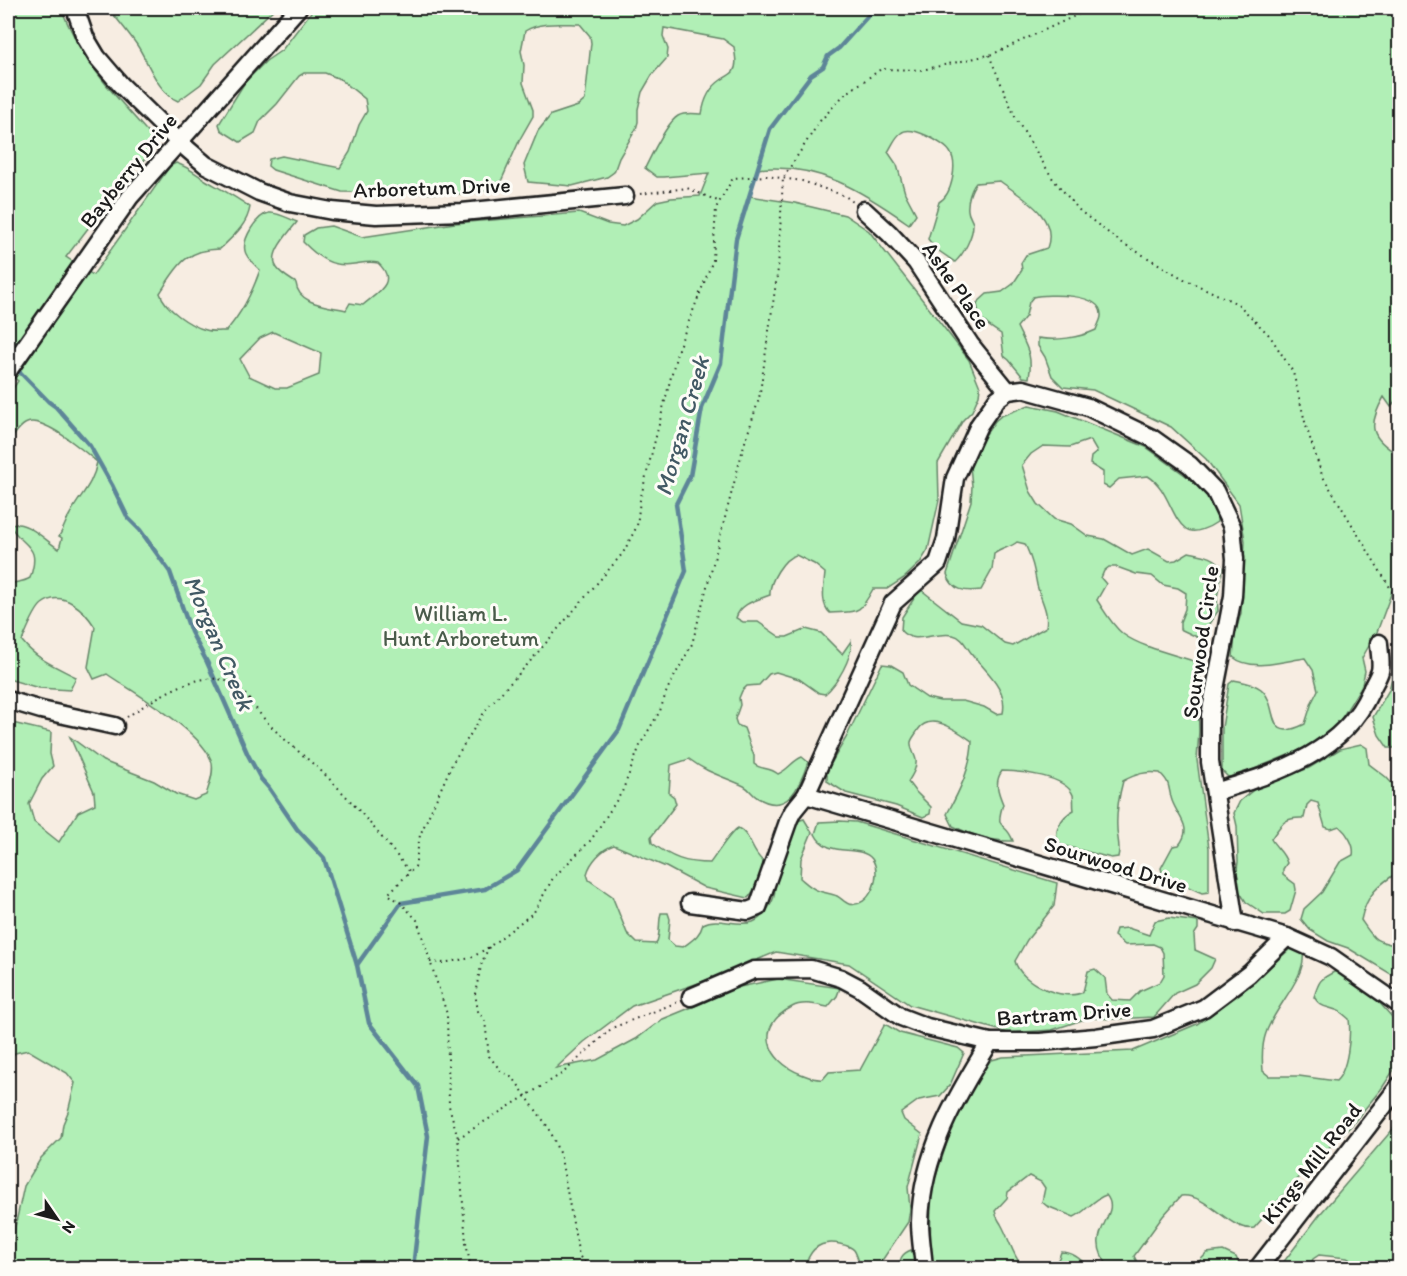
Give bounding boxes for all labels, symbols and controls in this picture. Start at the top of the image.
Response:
street label: Bayberry Drive [74,107,183,233]
street label: Arboretum Drive [353,171,511,204]
street label: Ashe Place [917,236,997,334]
water label: Morgan Creek [648,351,716,499]
street label: Sourwood Circle [1176,564,1225,720]
water label: Morgan Creek [178,571,262,716]
park label: William L. Hunt Arboretum [383,600,540,652]
street label: Sourwood Drive [1041,830,1191,899]
street label: Bartram Drive [996,995,1132,1032]
street label: Kings Mill Road [1255,1097,1367,1230]
north arrow [27,1189,87,1249]
text: N [58,1217,80,1237]

